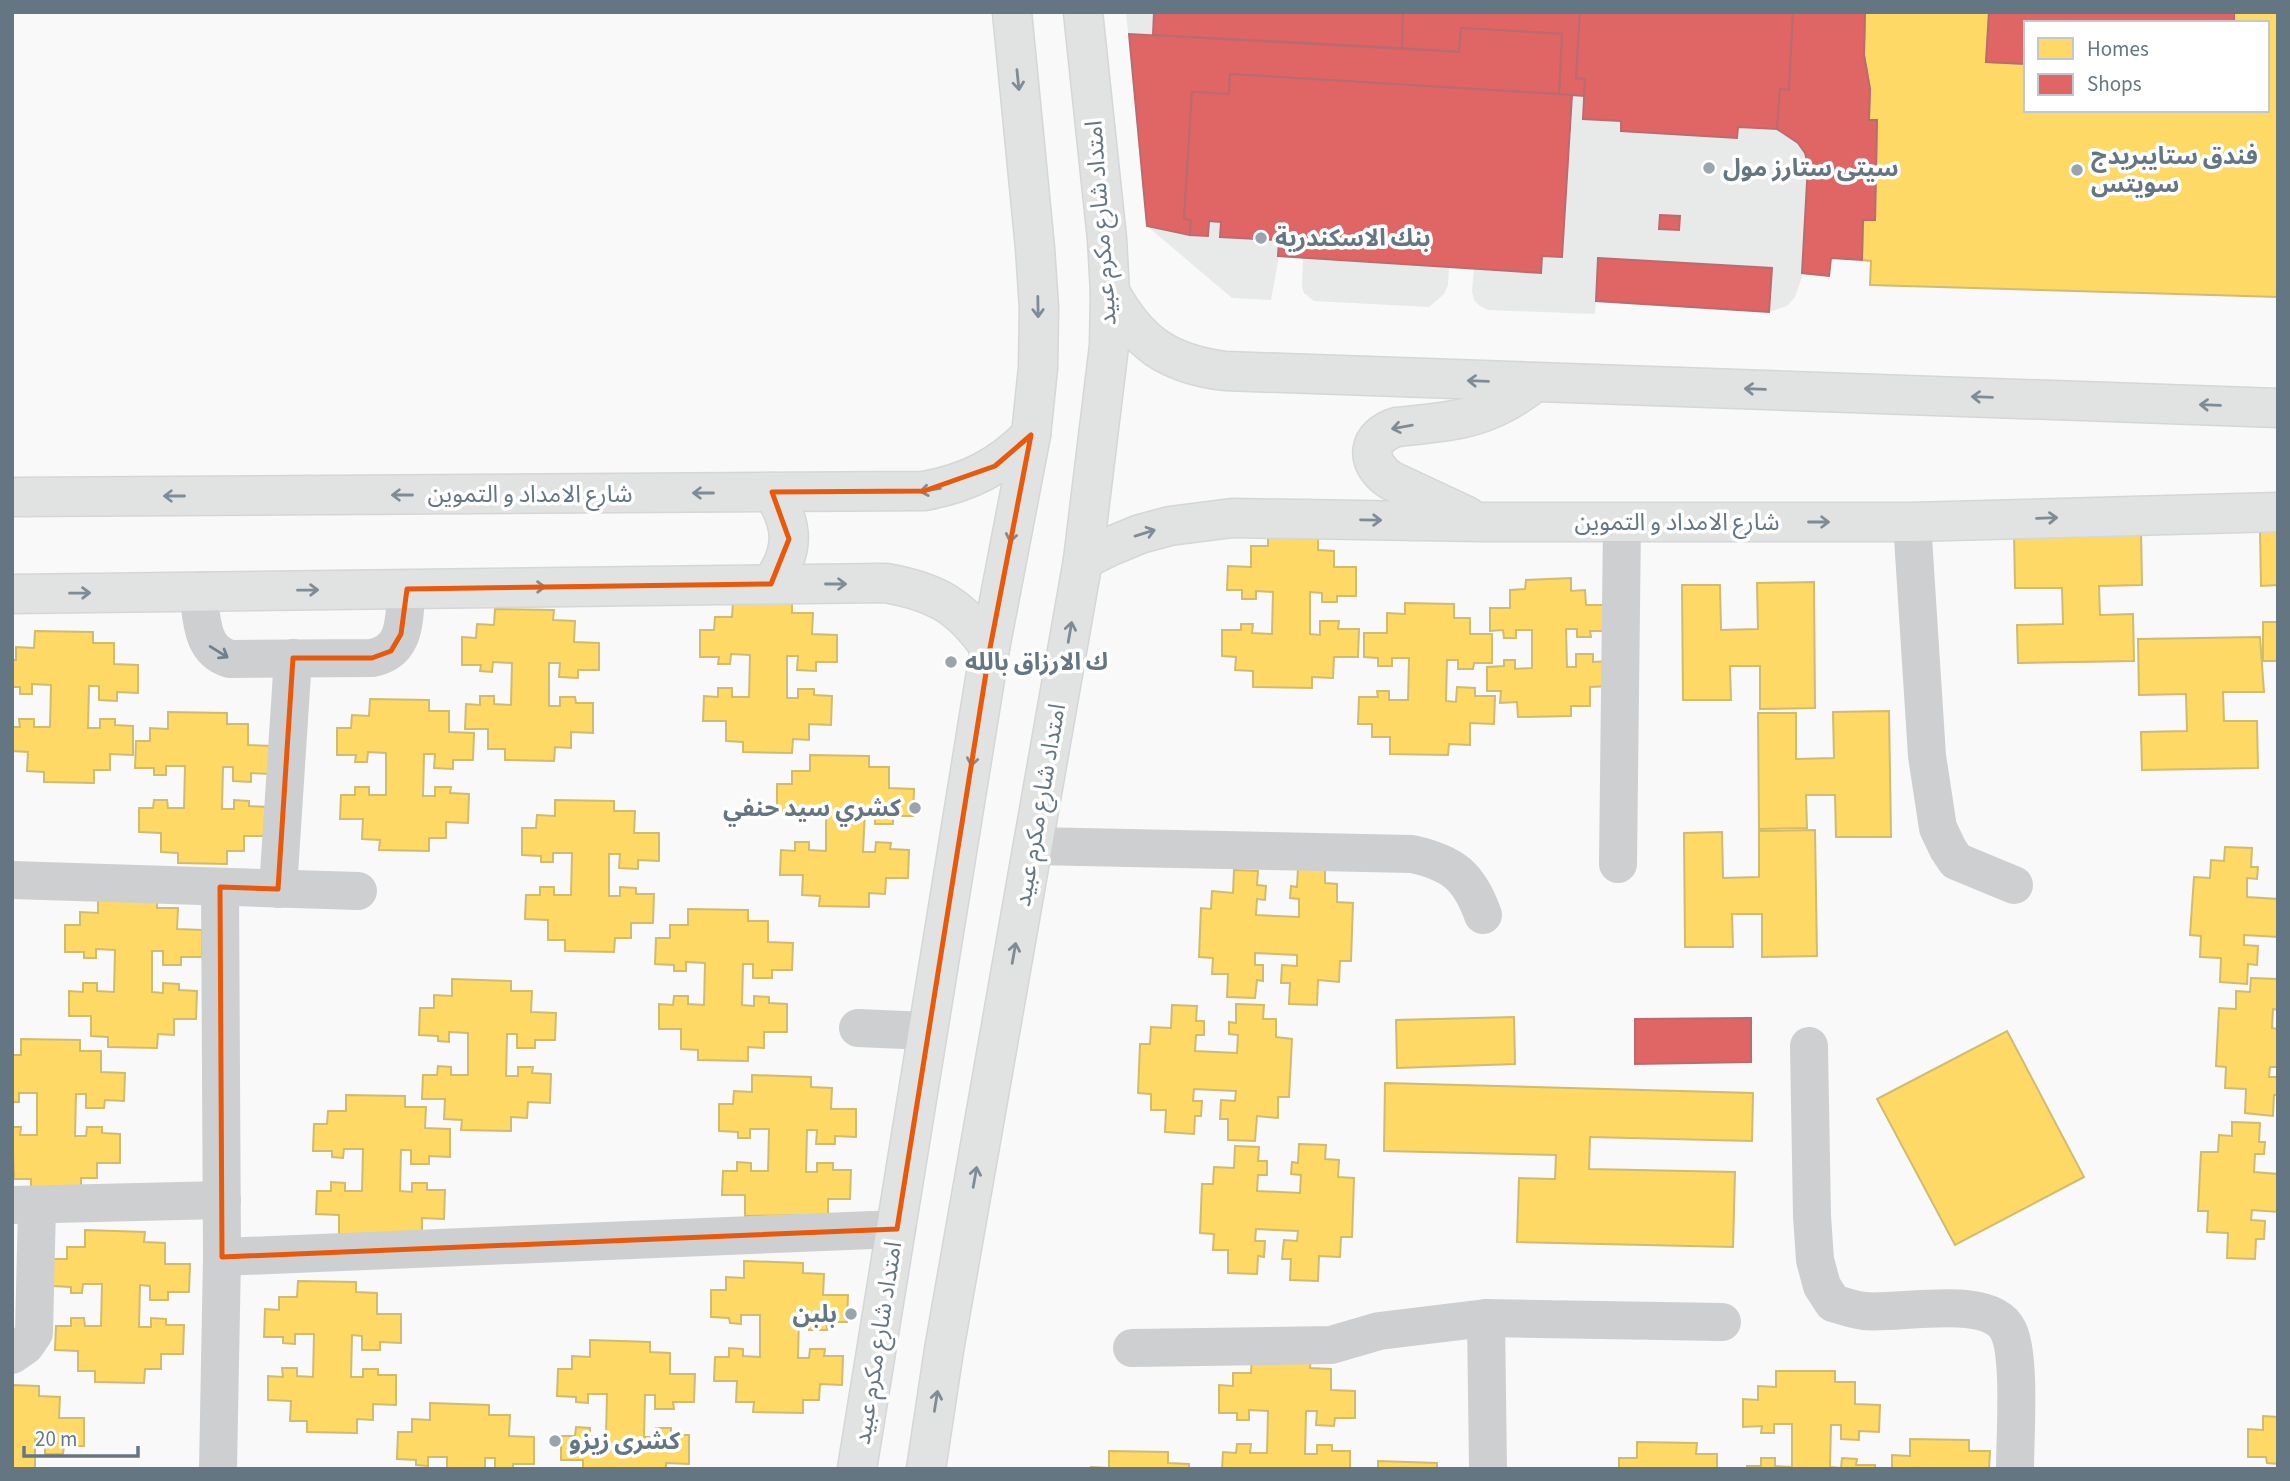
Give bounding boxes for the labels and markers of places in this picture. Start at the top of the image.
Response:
place label: فندق ستايبريدج سويتس [2091,139,2258,202]
place label: سيتى ستارز مول [1723,151,1898,186]
marker: سيتى ستارز مول [1701,160,1717,176]
marker: فندق ستايبريدج سويتس [2069,162,2085,178]
place label: بنك الاسكندرية [1275,221,1431,256]
marker: بنك الاسكندرية [1253,230,1269,246]
place label: ك الارزاق بالله [965,645,1108,680]
marker: ك الارزاق بالله [943,654,959,670]
place label: كشري سيد حنفي [723,791,902,827]
marker: كشري سيد حنفي [907,800,923,816]
place label: بلبن [793,1297,837,1332]
marker: بلبن [843,1306,859,1322]
place label: كشرى زيزو [569,1424,681,1459]
marker: كشرى زيزو [547,1433,563,1449]

